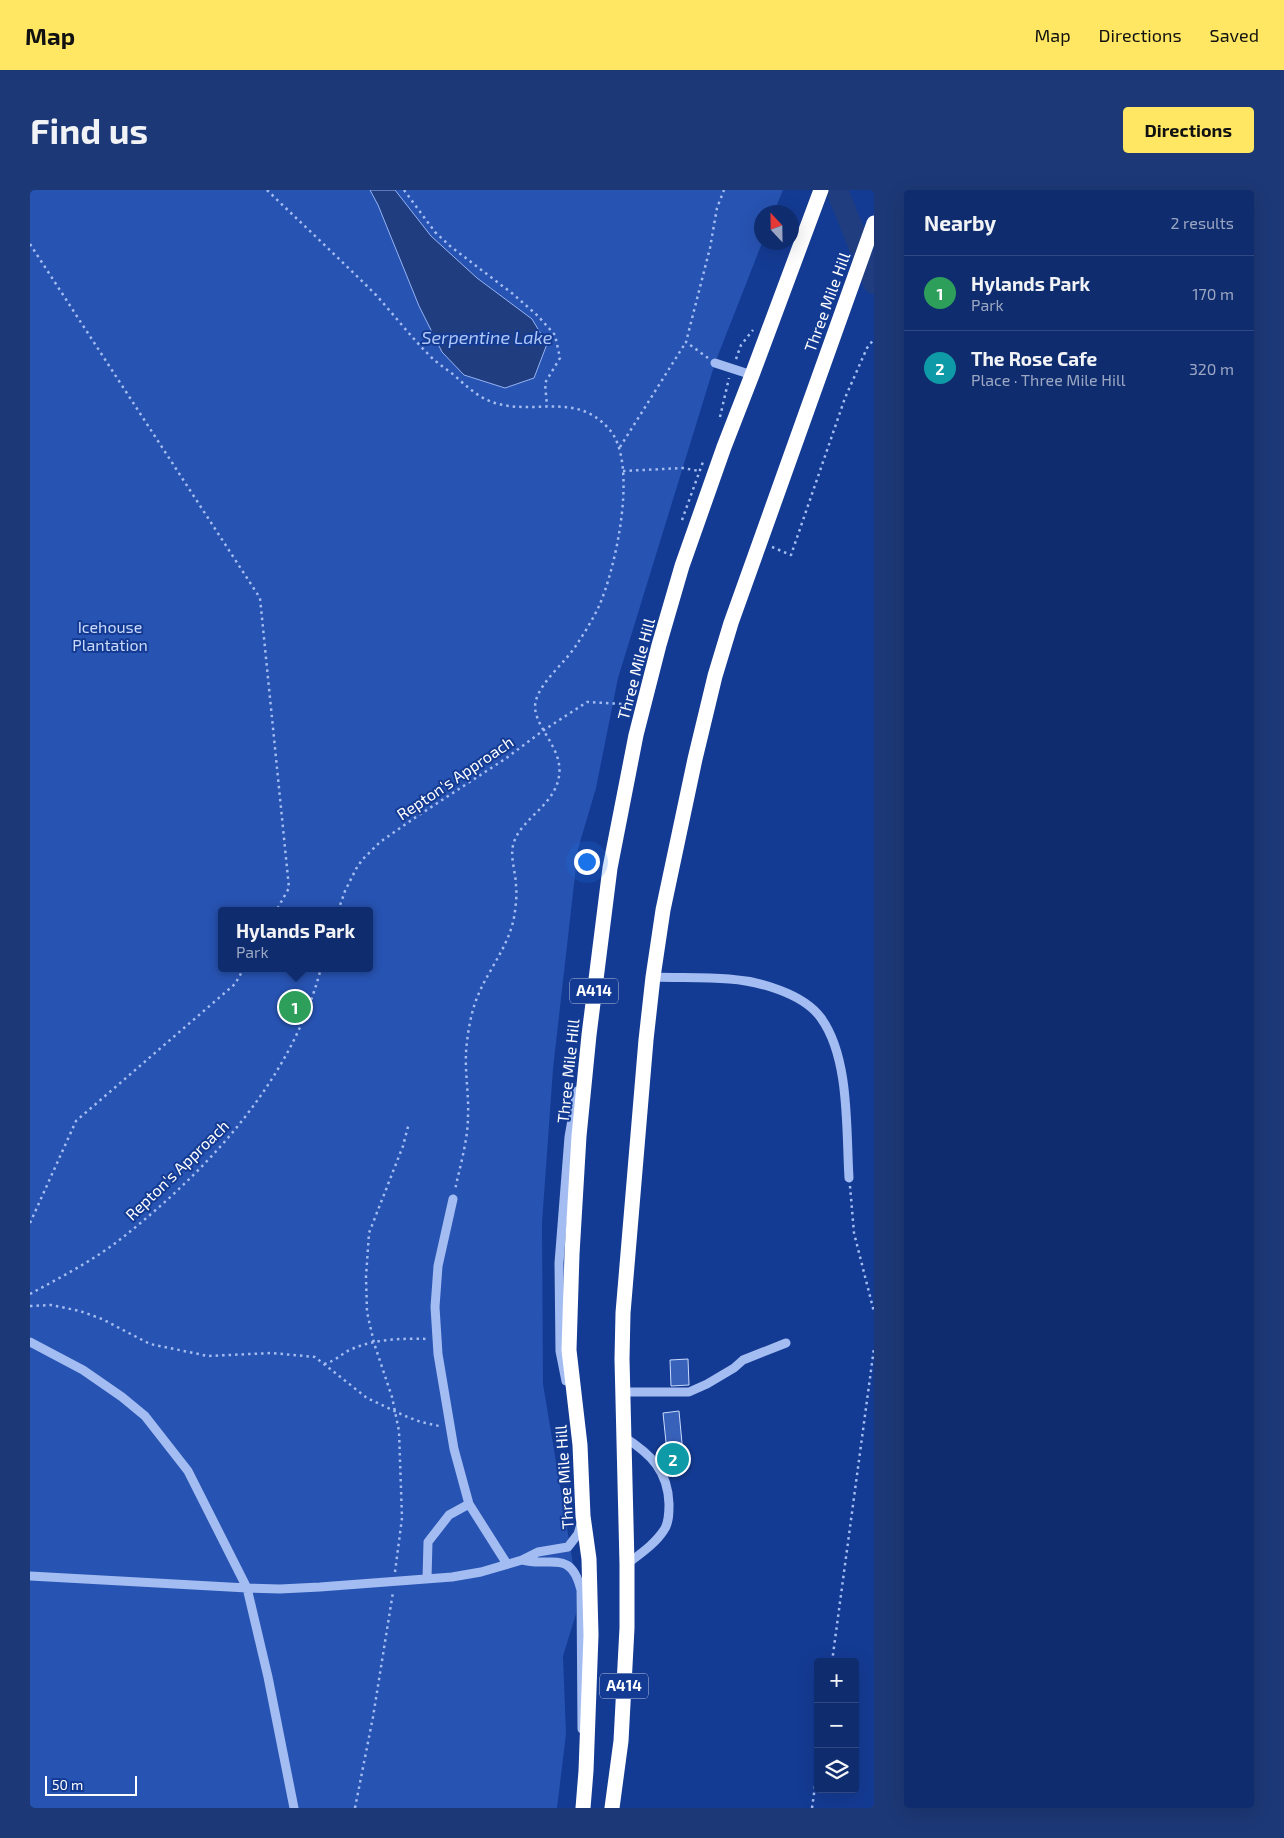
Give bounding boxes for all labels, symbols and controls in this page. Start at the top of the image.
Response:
text: Map [25,21,75,50]
text: Map [1034,24,1071,46]
text: Directions [1099,24,1182,46]
text: Saved [1210,24,1259,46]
button: Directions [1123,107,1254,153]
text: Find us [30,109,148,151]
north arrow [754,205,799,250]
text: Nearby [924,210,996,235]
text: 2 results [1171,213,1234,232]
street label: Three Mile Hill [800,249,853,354]
text: Hylands Park [971,272,1090,295]
text: 1 [937,284,943,303]
text: 170 m [1192,284,1234,303]
text: Park [971,295,1004,314]
water label: Serpentine Lake [421,326,553,348]
text: The Rose Cafe [971,347,1097,370]
text: 2 [935,359,945,378]
text: 320 m [1189,359,1234,378]
text: Place · Three Mile Hill [971,370,1125,389]
street label: Three Mile Hill [613,616,658,722]
park label: Icehouse Plantation [72,617,148,654]
street label: Repton's Approach [393,732,517,824]
your location [574,849,600,875]
popup [218,907,373,972]
text: Hylands Park [236,919,355,942]
text: Park [236,942,269,961]
road number: A414 [570,978,618,1004]
pin: 1 [279,988,311,1026]
street label: Three Mile Hill [553,1018,582,1124]
street label: Repton's Approach [121,1115,232,1224]
street label: Three Mile Hill [550,1424,577,1530]
pin: 2 [657,1440,689,1478]
map controls [814,1658,859,1793]
button: + [814,1658,859,1703]
road number: A414 [600,1674,648,1698]
button: − [814,1703,859,1748]
button: layers [814,1748,859,1793]
scale bar [45,1773,138,1796]
text: 50 m [52,1776,83,1793]

